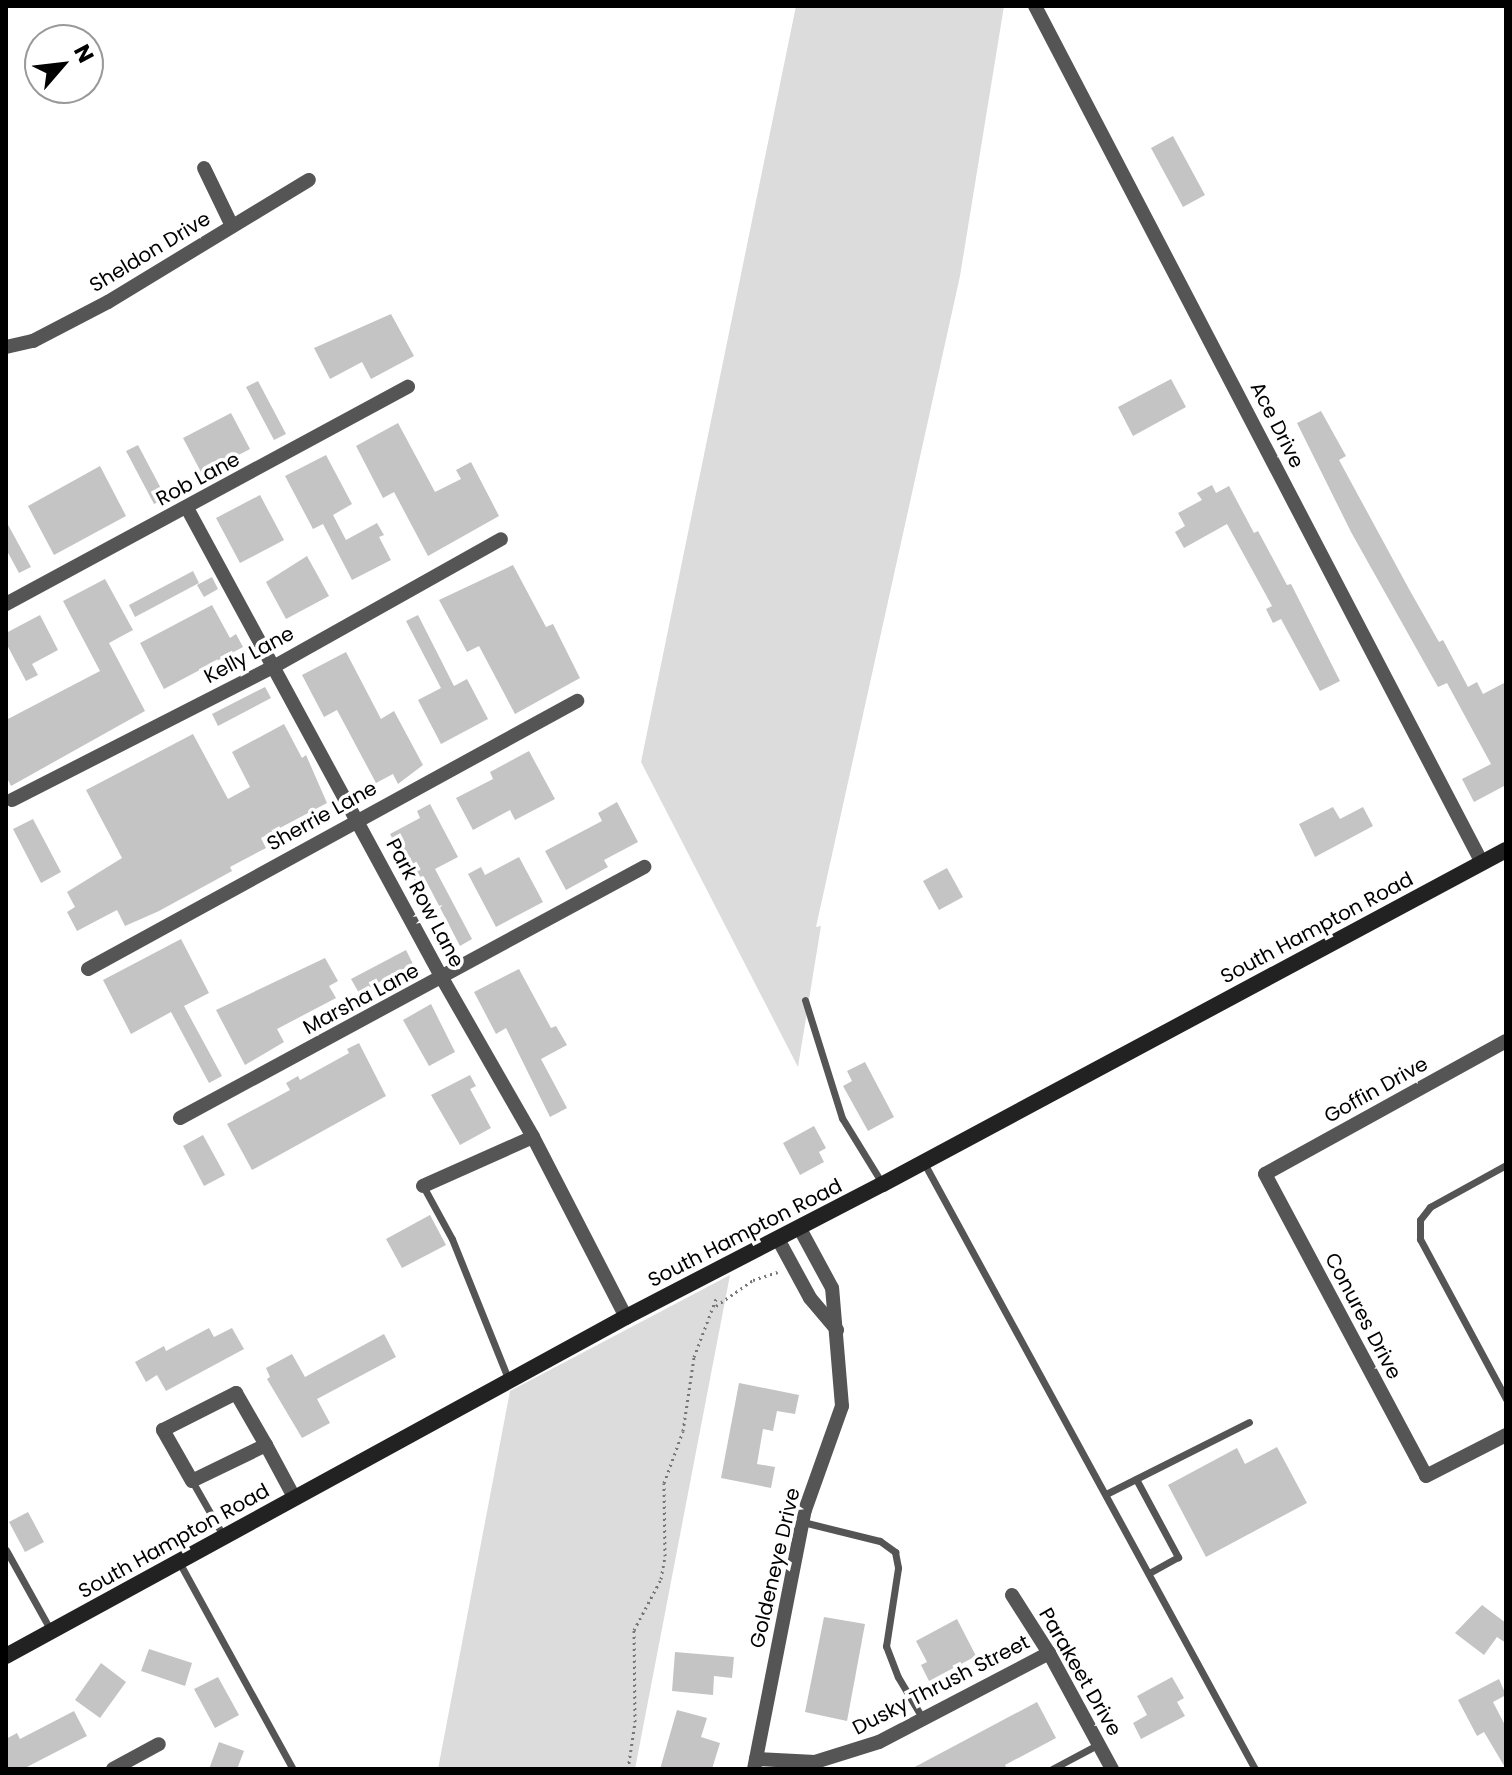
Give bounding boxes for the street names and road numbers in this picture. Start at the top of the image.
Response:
street label: Sheldon Drive [85,207,215,297]
street label: Ace Drive [1245,378,1309,472]
street label: Rob Lane [152,447,244,511]
street label: Kelly Lane [200,621,298,689]
street label: Sherrie Lane [263,776,381,856]
street label: Park Row Lane [381,835,469,971]
street label: South Hampton Road [1217,867,1417,989]
street label: Marsha Lane [299,958,423,1040]
street label: Goffin Drive [1320,1052,1432,1128]
street label: South Hampton Road [644,1174,846,1292]
street label: Conures Drive [1320,1249,1406,1383]
street label: South Hampton Road [74,1479,274,1603]
street label: Goldeneye Drive [745,1486,805,1650]
street label: Parakeet Drive [1034,1604,1126,1740]
street label: Dusky Thrush Street [849,1630,1033,1740]

